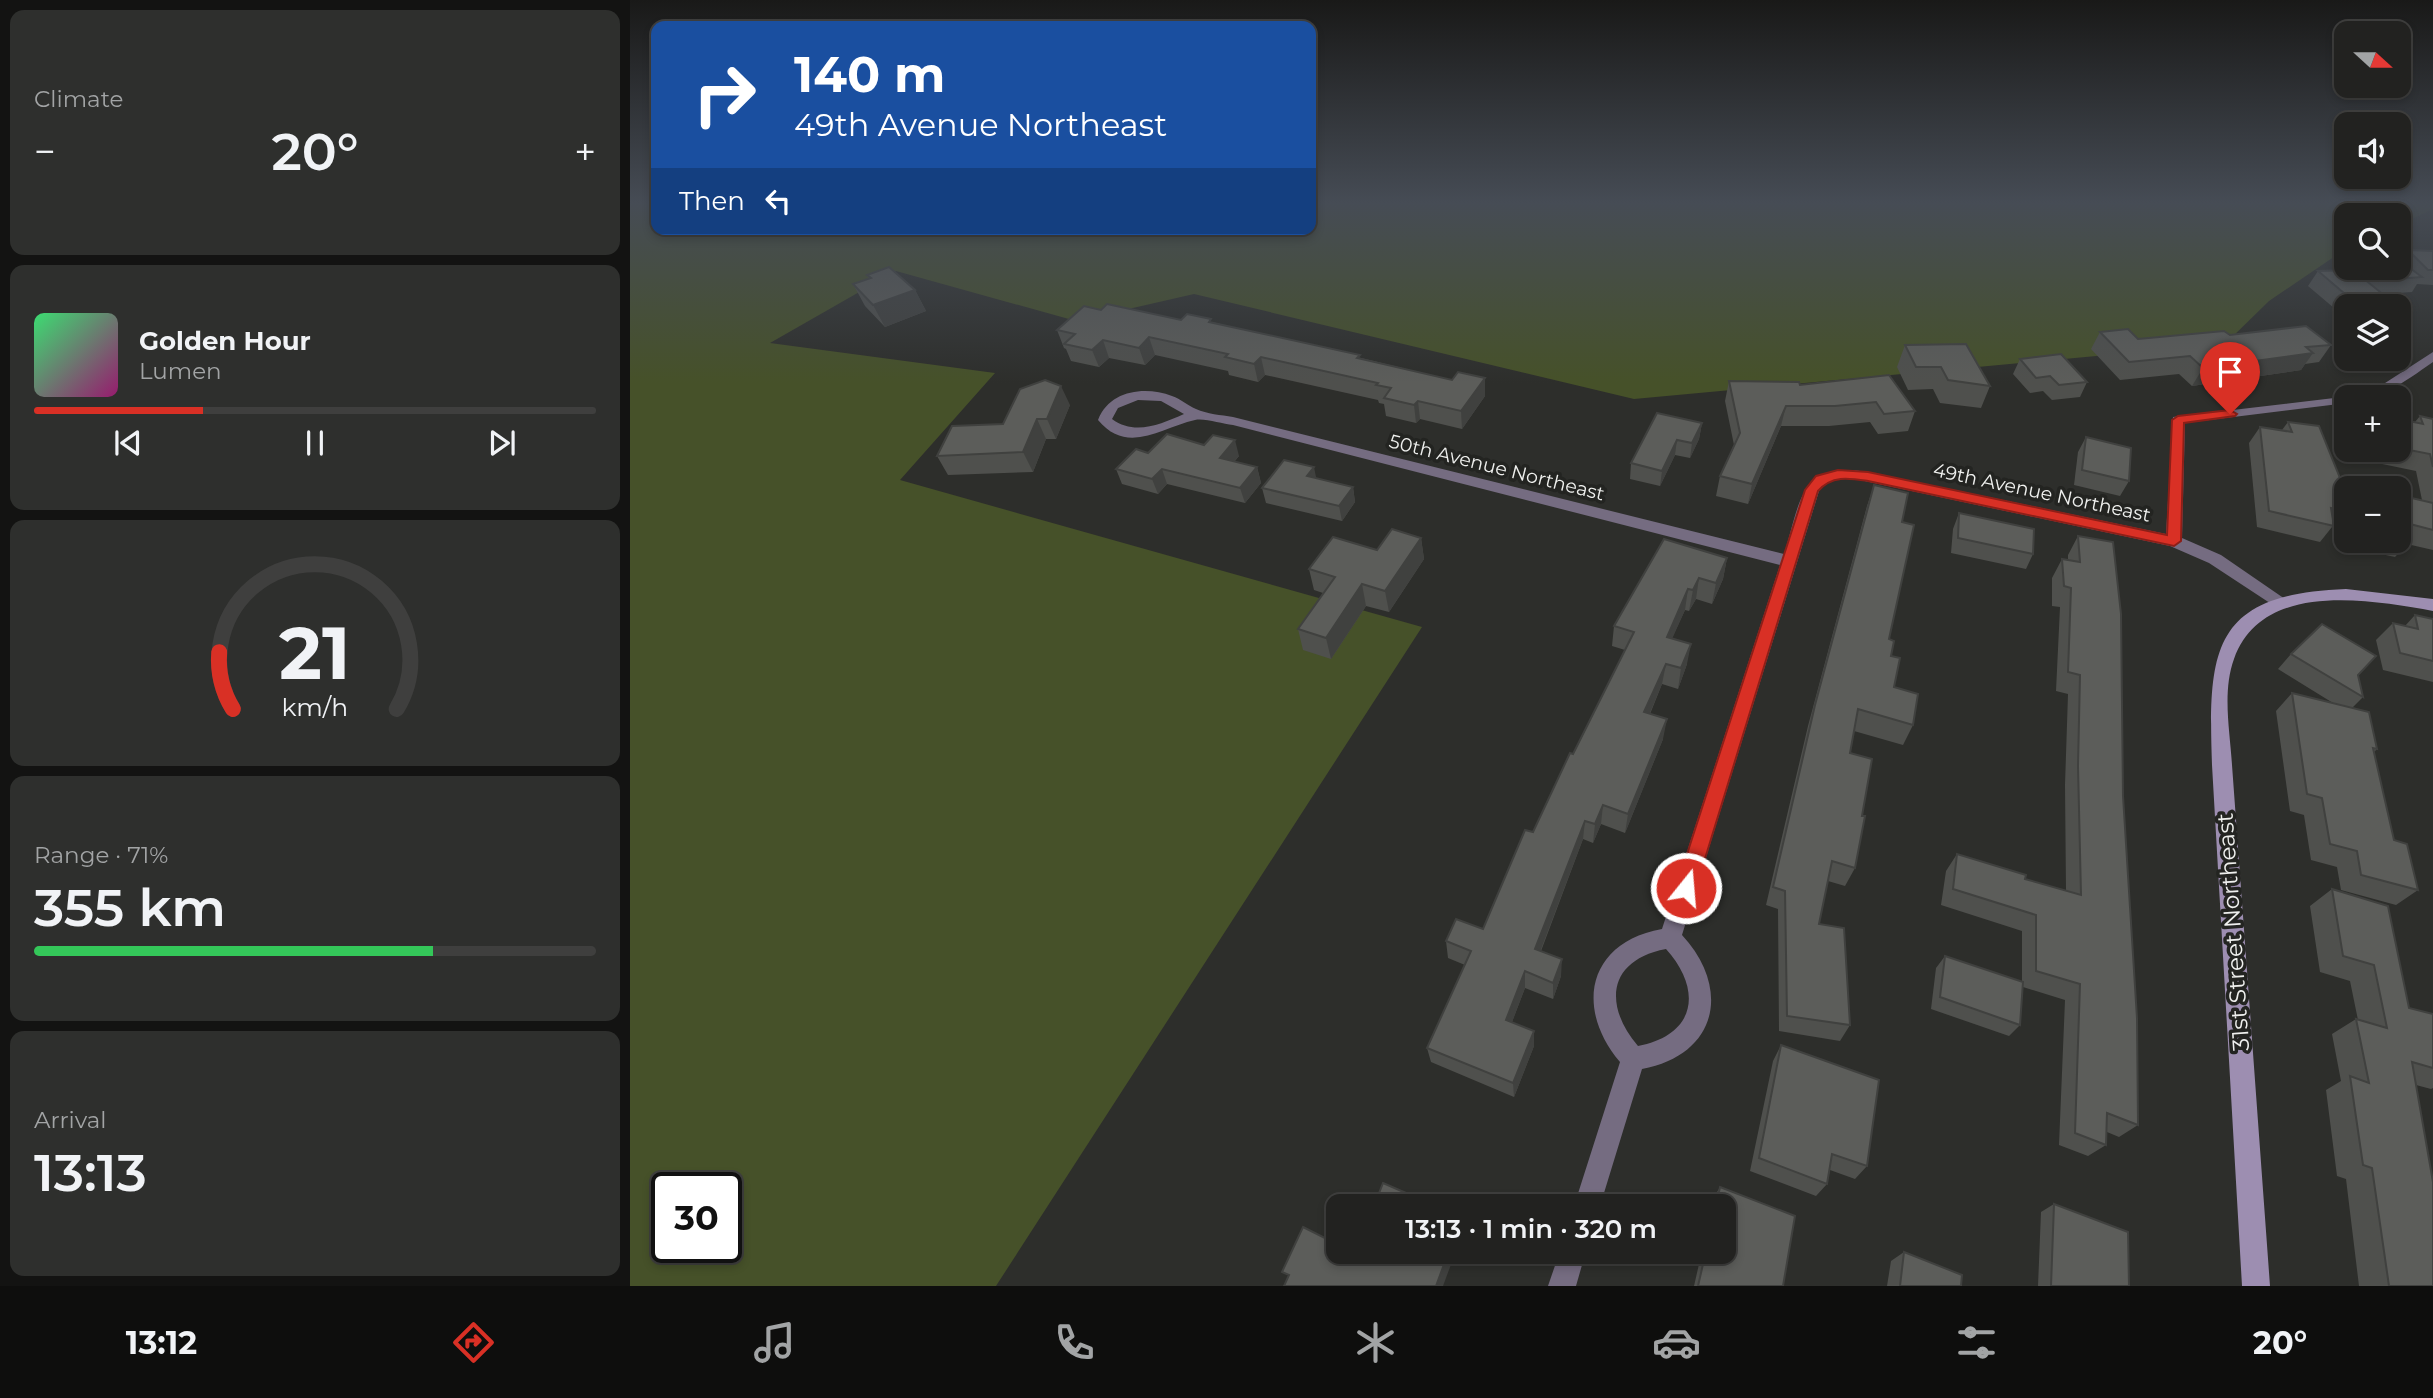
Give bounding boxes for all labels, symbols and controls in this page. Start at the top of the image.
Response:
north arrow [2334,21,2412,98]
map controls [2334,21,2411,553]
text: 140 m [794,45,946,104]
icon: right [679,49,770,140]
text: Climate [34,85,123,113]
text: 49th Avenue Northeast [794,105,1167,144]
button: sound [2334,112,2411,189]
text: 20° [271,120,359,183]
text: − [34,128,56,175]
text: + [574,128,596,175]
icon: left [759,182,797,220]
text: Then [679,185,745,217]
button: search [2334,203,2411,280]
button: layers [2334,294,2411,371]
text: Golden Hour [139,325,311,357]
pin [2200,342,2260,414]
icon: arrive [2211,353,2249,391]
text: Lumen [139,357,222,385]
button: + [2334,385,2411,462]
icon: previous [109,424,147,462]
icon: pause [296,424,334,462]
icon: next [483,424,521,462]
street label: 50th Avenue Northeast [1387,430,1607,505]
street label: 49th Avenue Northeast [1931,458,2153,527]
button: − [2334,476,2411,553]
text: 21 [279,609,351,697]
text: km/h [282,692,348,722]
street label: 31st Street Northeast [2211,812,2255,1052]
text: Range · 71% [34,841,168,869]
position arrow [1649,851,1723,925]
text: 355 km [34,876,226,939]
text: Arrival [34,1106,107,1134]
text: 13:13 [34,1141,147,1204]
speed limit sign: 30 [651,1172,742,1263]
text: 13:13 · 1 min · 320 m [1405,1213,1657,1245]
icon: directions [449,1318,498,1367]
icon: music [750,1318,799,1367]
icon: phone [1050,1318,1099,1367]
icon: climate [1351,1318,1400,1367]
icon: car [1652,1318,1701,1367]
icon: filters [1952,1318,2001,1367]
text: 13:12 [126,1323,197,1362]
text: 20° [2253,1323,2307,1362]

